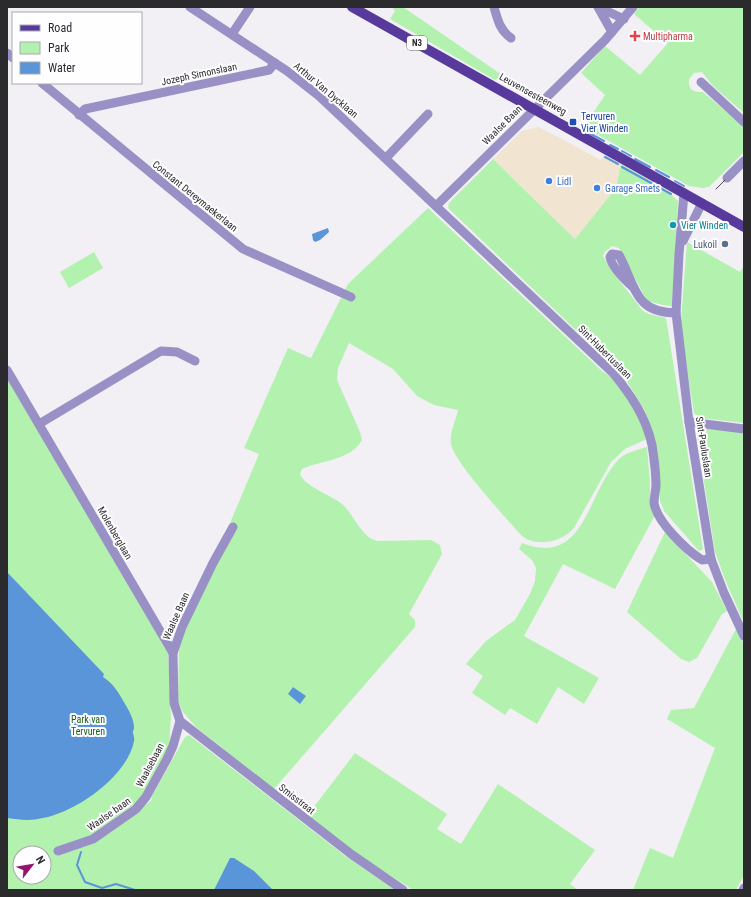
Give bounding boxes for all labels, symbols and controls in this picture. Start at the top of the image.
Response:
legend [12,12,142,84]
text: Road [48,21,72,35]
marker: Multipharma [630,31,640,41]
place label: Multipharma [643,31,693,42]
road number: N3 [407,36,427,50]
text: Park [48,41,70,55]
street label: Arthur Van Dycklaan [292,60,360,120]
text: Water [48,61,76,75]
street label: Jozeph Simonslaan [160,61,238,87]
street label: Leuvensesteenweg [497,71,569,117]
street label: Waalse Baan [480,103,524,147]
place label: Tervuren Vier Winden [581,111,628,134]
marker: Tervuren Vier Winden [568,117,578,127]
street label: Constant Dereymaekerlaan [150,158,240,234]
marker: Lidl [544,176,554,186]
place label: Lidl [557,176,571,187]
marker: Garage Smets [592,183,602,193]
place label: Garage Smets [605,183,661,194]
marker: Vier Winden [668,220,678,230]
place label: Vier Winden [681,220,728,231]
place label: Lukoil [694,239,717,250]
marker: Lukoil [720,239,730,249]
street label: Sint-Hubertuslaan [576,323,634,381]
street label: Sint-Pauluslaan [694,416,714,478]
street label: Molenberglaan [96,505,134,561]
street label: Waalse Baan [161,590,191,641]
park label: Park van Tervuren [71,714,105,737]
street label: Waalsebaan [134,741,166,789]
street label: Smisstraat [277,782,317,816]
street label: Waalse baan [85,795,133,833]
north arrow [12,845,52,885]
text: N [33,854,48,867]

